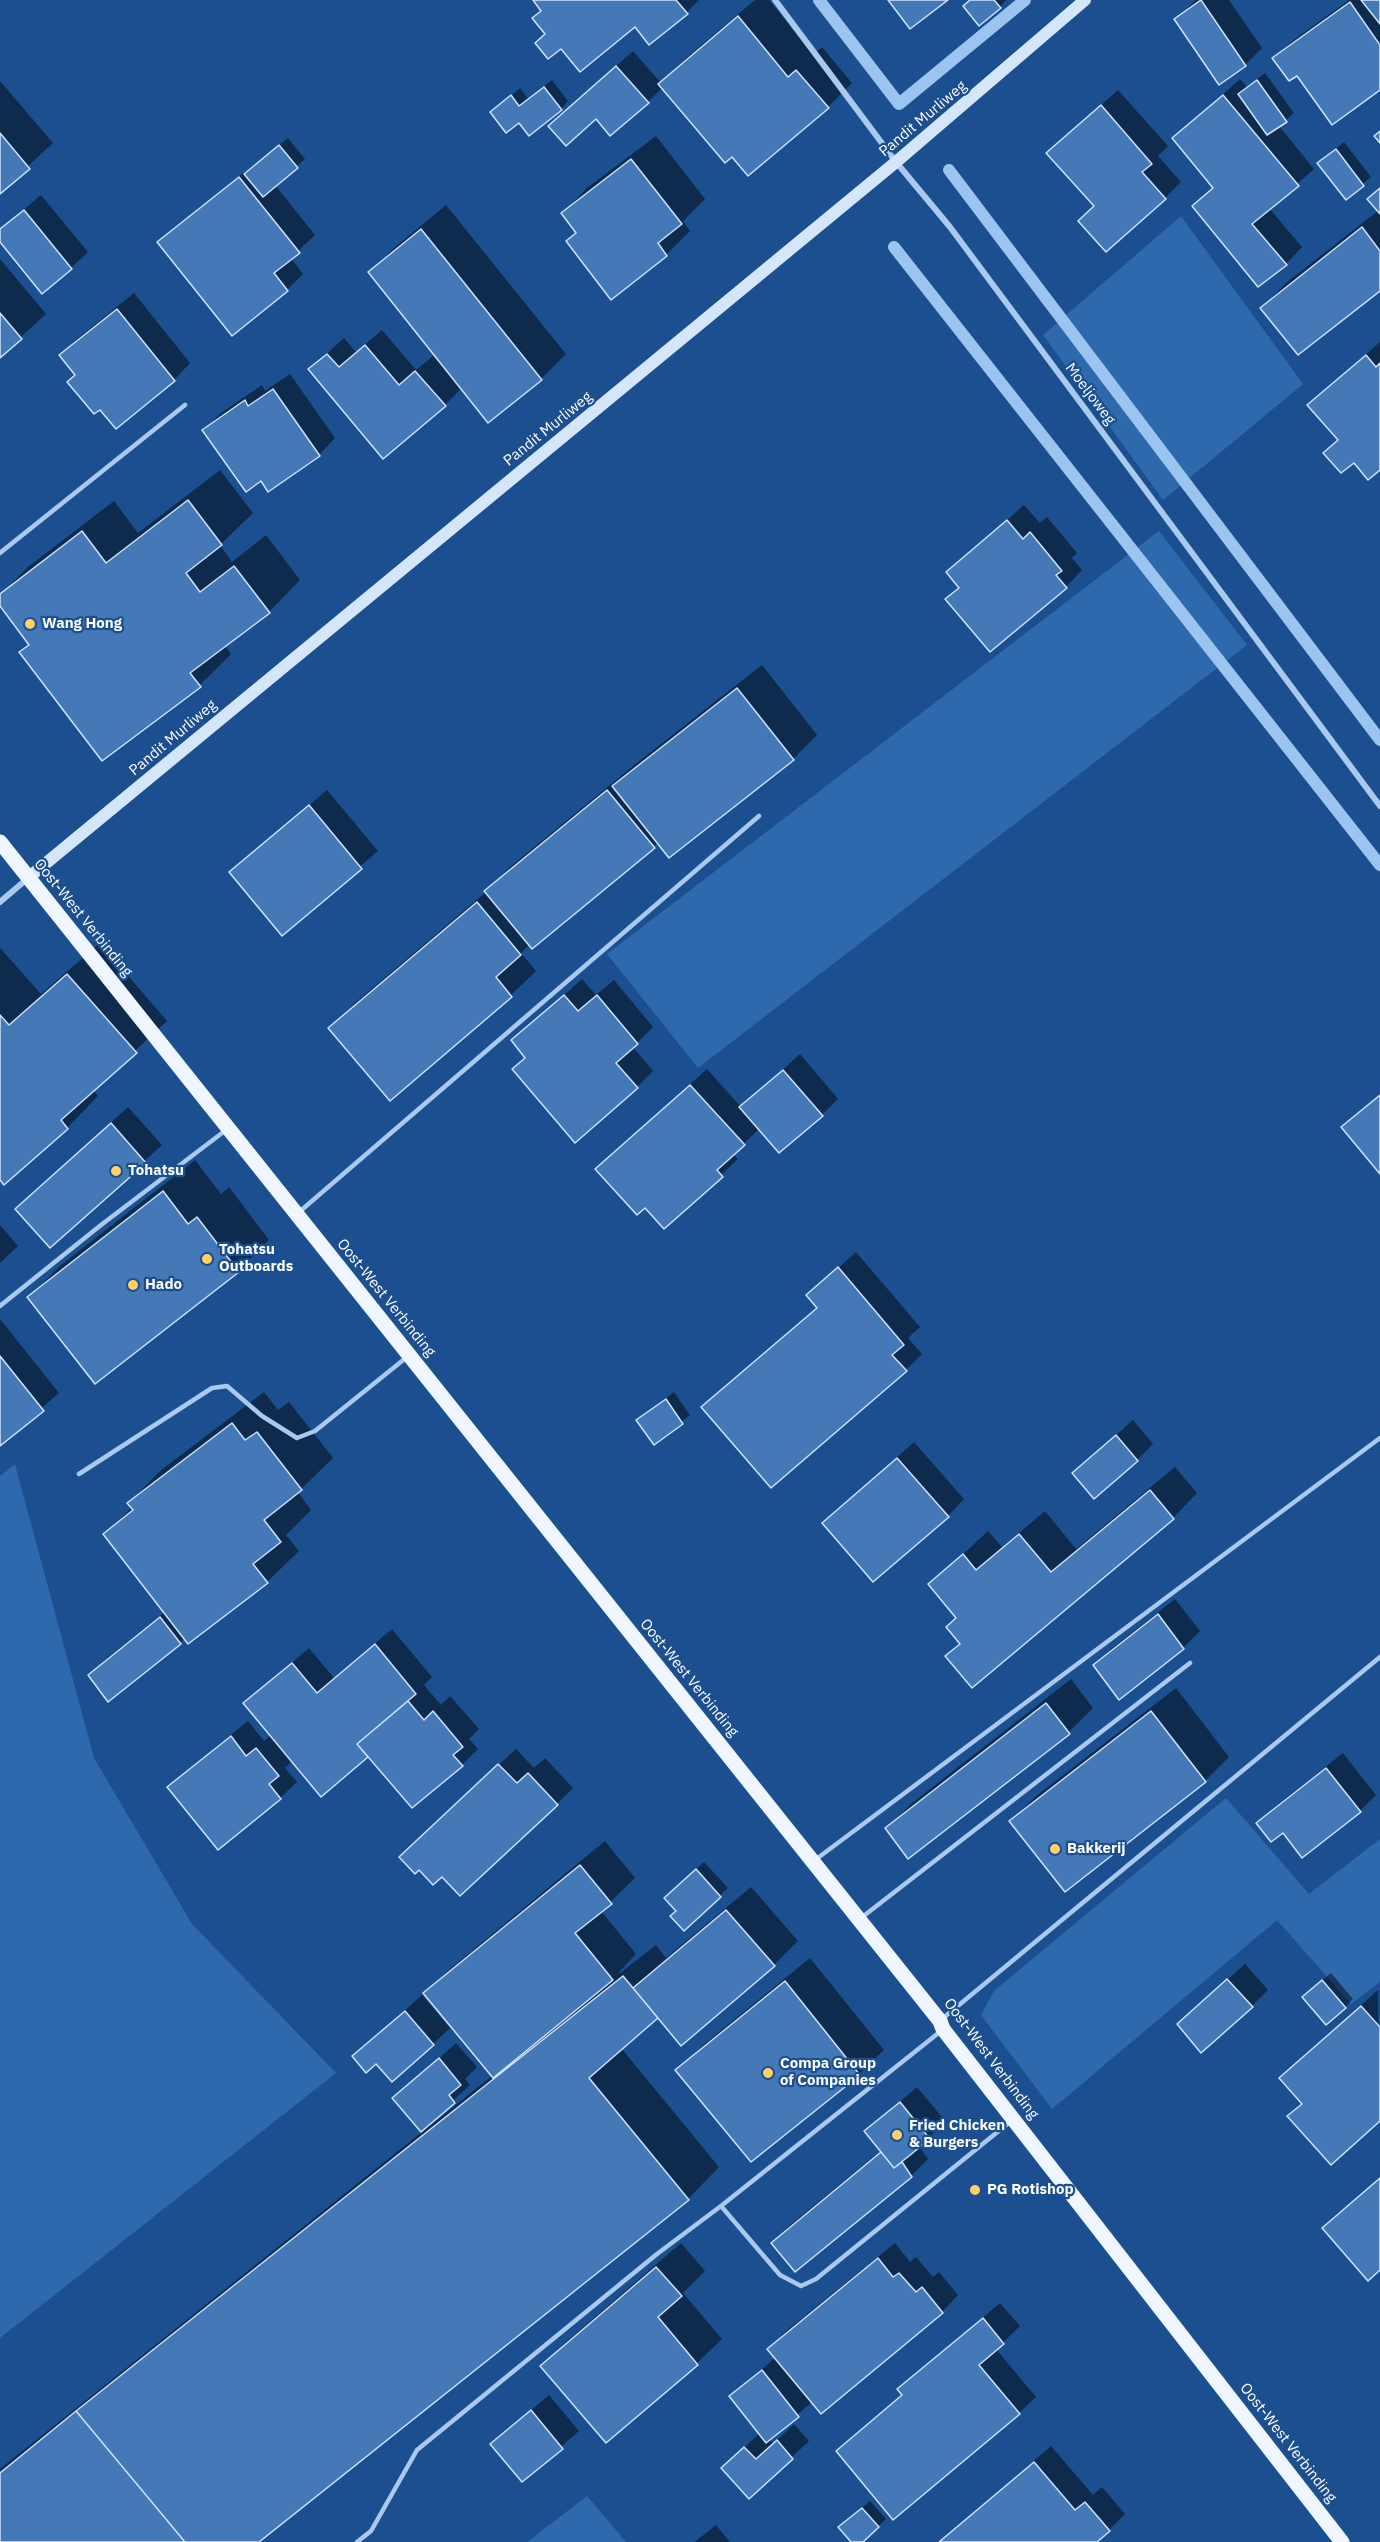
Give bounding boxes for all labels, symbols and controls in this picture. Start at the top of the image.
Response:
street label: Pandit Murliweg [876,77,970,161]
street label: Moeljoweg [1061,360,1119,428]
street label: Pandit Murliweg [500,388,596,470]
place label: Wang Hong [42,615,122,633]
marker: Wang Hong [23,617,37,631]
street label: Pandit Murliweg [126,696,220,780]
street label: Oost-West Verbinding [30,855,136,981]
place label: Tohatsu [128,1162,184,1180]
marker: Tohatsu [109,1164,123,1178]
street label: Oost-West Verbinding [333,1235,439,1361]
place label: Tohatsu Outboards [219,1241,293,1276]
marker: Tohatsu Outboards [200,1252,214,1266]
place label: Hado [145,1276,182,1294]
marker: Hado [126,1278,140,1292]
street label: Oost-West Verbinding [636,1615,742,1741]
place label: Bakkerij [1067,1840,1126,1858]
marker: Bakkerij [1048,1842,1062,1856]
street label: Oost-West Verbinding [940,1995,1042,2123]
place label: Compa Group of Companies [780,2055,876,2090]
marker: Compa Group of Companies [761,2066,775,2080]
place label: Fried Chicken & Burgers [909,2117,1005,2152]
marker: Fried Chicken & Burgers [890,2128,904,2142]
place label: PG Rotishop [987,2181,1074,2199]
marker: PG Rotishop [968,2183,982,2197]
street label: Oost-West Verbinding [1236,2380,1340,2506]

